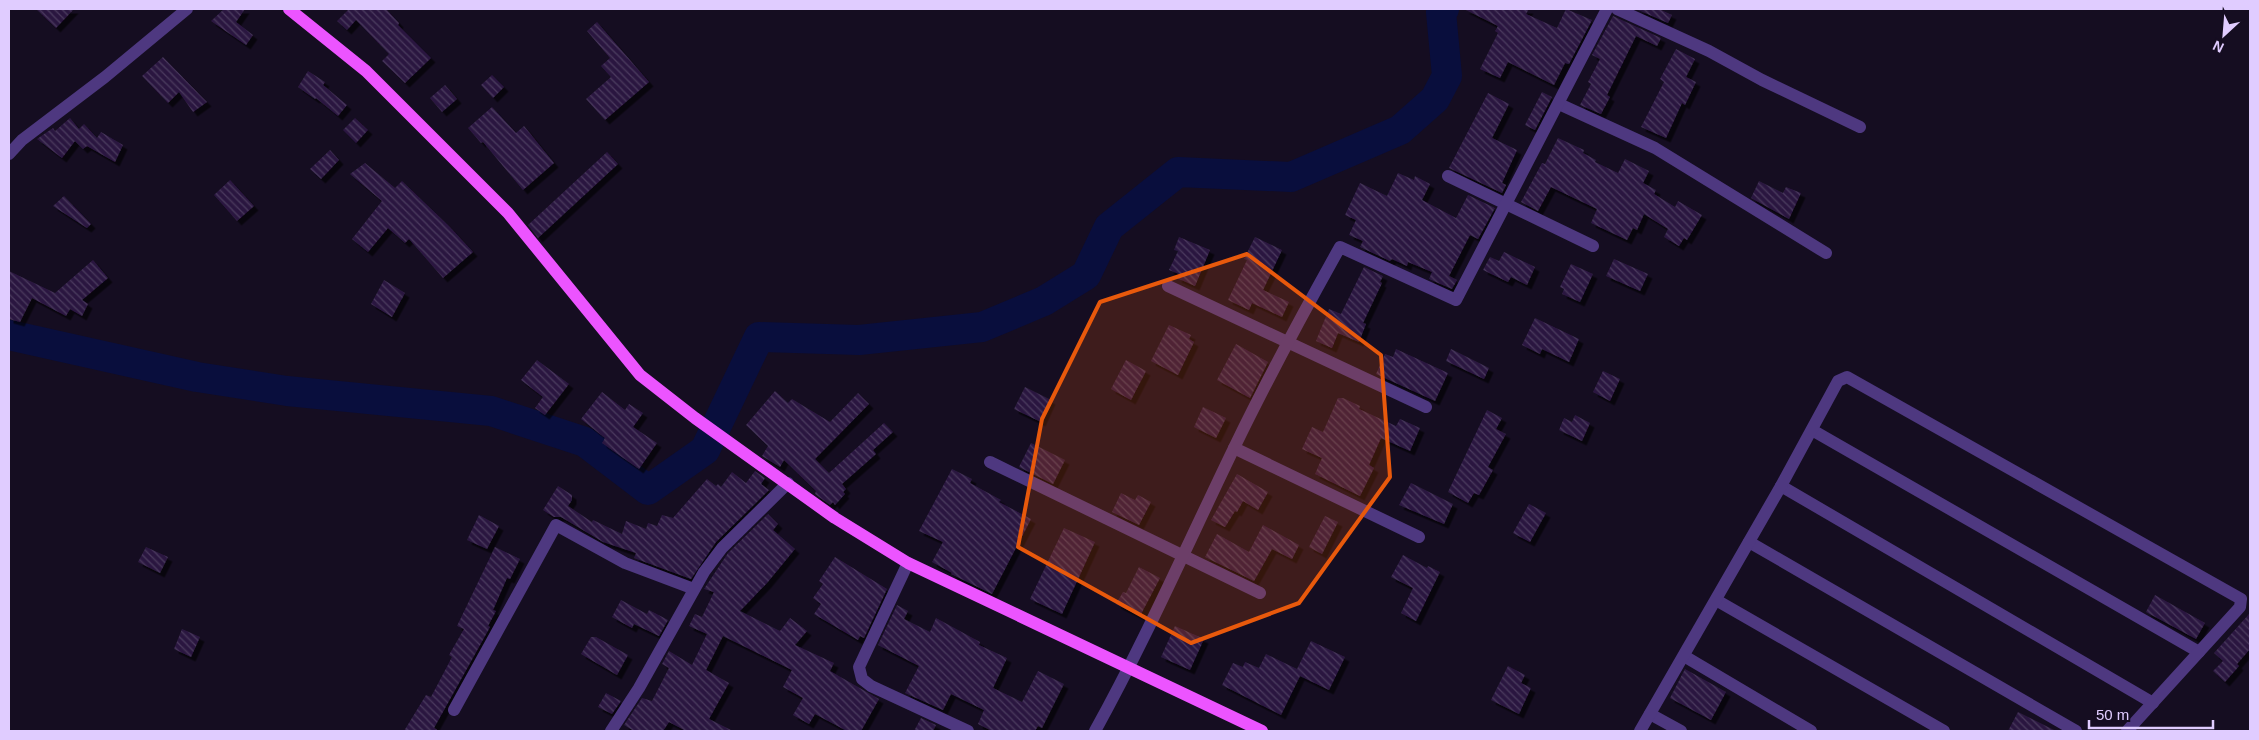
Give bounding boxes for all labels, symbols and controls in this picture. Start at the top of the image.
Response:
north arrow [2199,10,2249,60]
text: N [2210,37,2226,56]
scale bar [2089,698,2213,730]
text: 50 m [2096,706,2129,723]

